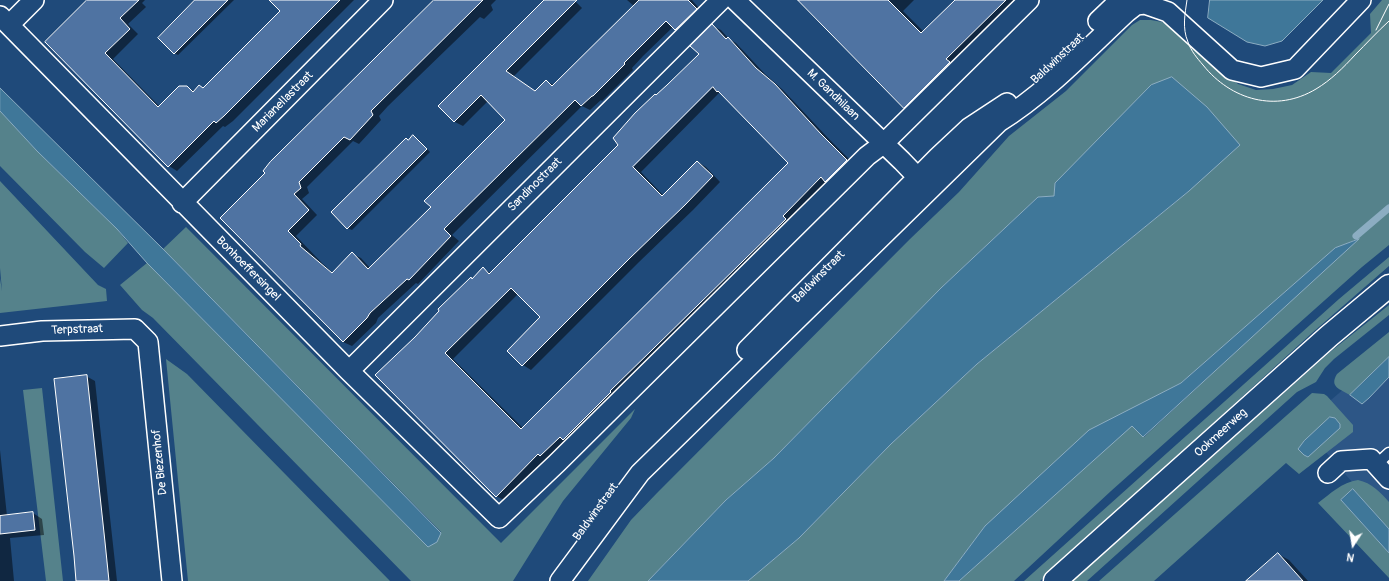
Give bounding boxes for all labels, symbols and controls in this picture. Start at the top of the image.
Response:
street label: Baldwinstraat [1028,31,1088,87]
street label: M. Gandhilaan [804,66,862,124]
street label: Marianellastraat [250,69,316,135]
street label: Sandinostraat [505,155,565,215]
street label: Bonhoeffersingel [213,234,283,304]
street label: Baldwinstraat [790,248,848,306]
street label: Terpstraat [51,322,103,338]
street label: Ookmeerweg [1192,406,1250,460]
street label: De Biezenhof [149,428,171,496]
street label: Baldwinstraat [570,480,622,544]
north arrow [1333,525,1373,565]
text: N [1345,550,1355,564]

